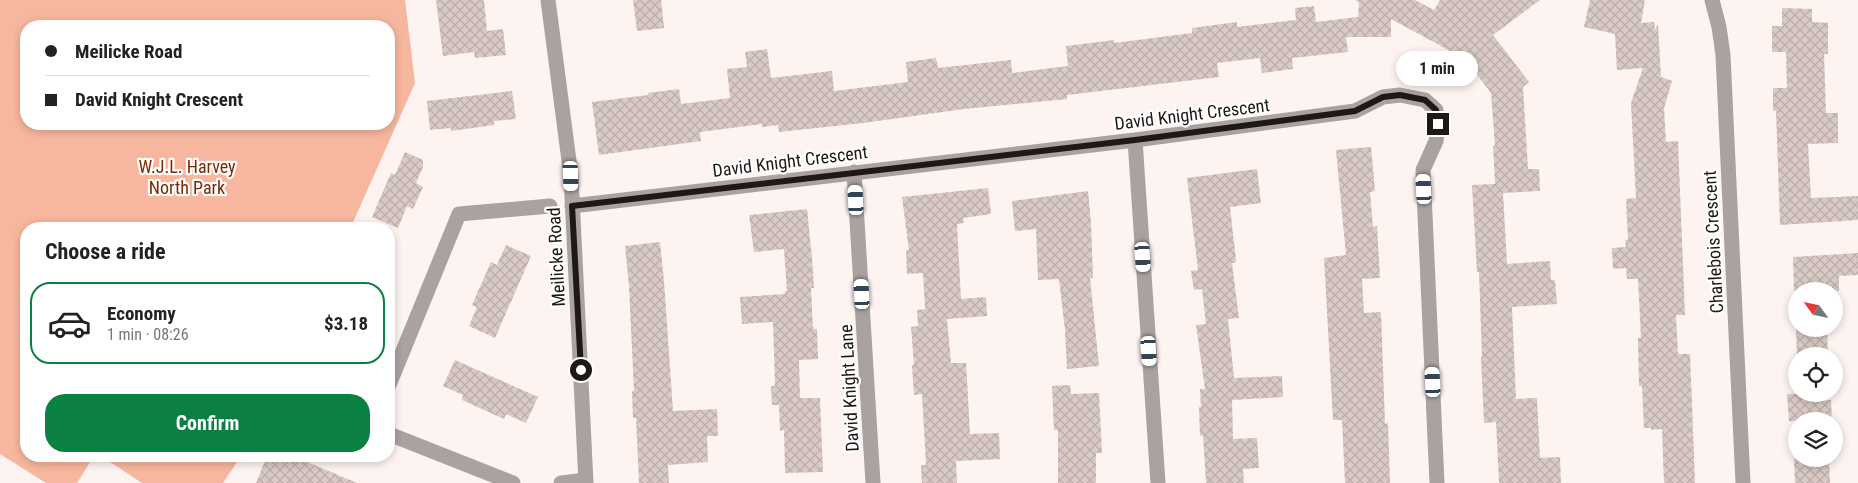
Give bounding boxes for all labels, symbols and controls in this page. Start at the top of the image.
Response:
text: Meilicke Road [75,40,182,63]
callout: 1 min [1397,52,1479,86]
text: 1 min [1419,59,1455,78]
text: David Knight Crescent [75,88,243,111]
street label: David Knight Crescent [1113,94,1271,134]
route end [1427,113,1449,135]
street label: David Knight Crescent [711,141,869,181]
park label: W.J.L. Harvey North Park [138,156,236,198]
car [562,161,579,191]
street label: Charlebois Crescent [1699,170,1727,314]
car [1415,174,1432,204]
car [847,185,864,215]
street label: Meilicke Road [543,207,569,307]
text: Choose a ride [45,239,166,264]
car [1134,242,1151,272]
car [853,279,870,309]
north arrow [1788,282,1842,338]
map controls [1788,282,1843,467]
icon: car [47,301,92,346]
text: Economy [107,302,176,325]
text: $3.18 [324,312,368,335]
street label: David Knight Lane [835,324,863,452]
text: 1 min · 08:26 [107,325,189,344]
car [1140,336,1157,366]
button: locate [1788,347,1843,402]
route start [570,359,592,381]
car [1424,367,1441,397]
button: Confirm [45,394,370,452]
button: layers [1788,412,1843,467]

